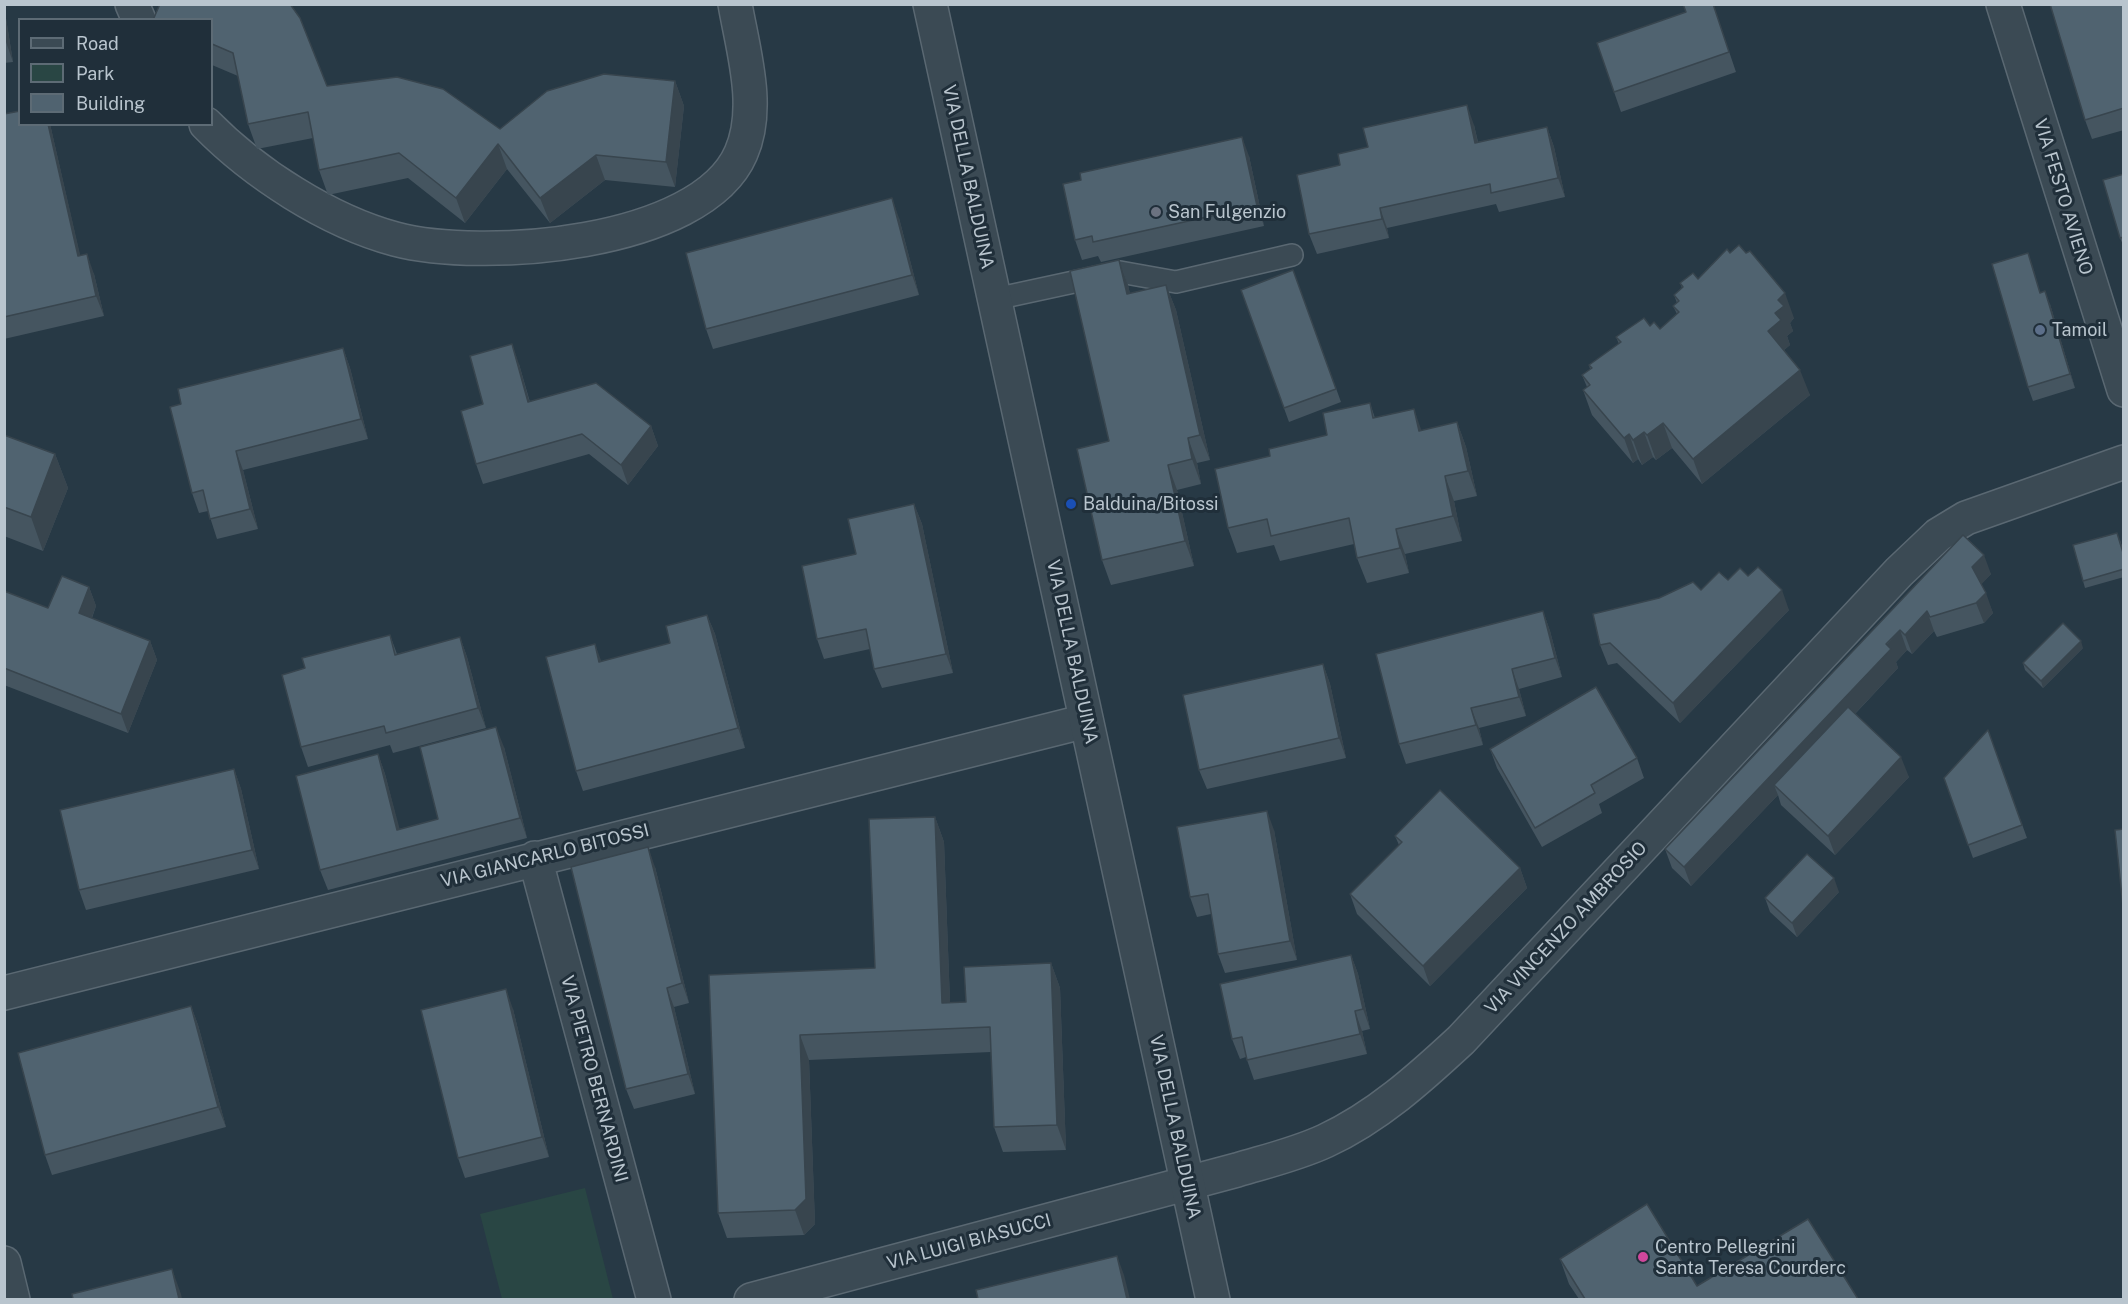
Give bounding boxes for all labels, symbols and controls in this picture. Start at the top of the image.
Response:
legend [18,18,213,126]
text: Road [76,33,119,54]
text: Park [76,63,114,84]
street label: VIA DELLA BALDUINA [938,83,998,271]
text: Building [76,93,145,114]
street label: VIA FESTO AVIENO [2029,116,2097,278]
place label: San Fulgenzio [1168,201,1286,223]
marker: San Fulgenzio [1149,205,1163,219]
place label: Tamoil [2052,319,2107,341]
marker: Tamoil [2033,323,2047,337]
place label: Balduina/Bitossi [1083,493,1219,515]
marker: Balduina/Bitossi [1064,497,1078,511]
street label: VIA DELLA BALDUINA [1042,558,1102,746]
street label: VIA GIANCARLO BITOSSI [439,820,651,892]
street label: VIA VINCENZO AMBROSIO [1480,837,1652,1019]
street label: VIA PIETRO BERNARDINI [556,973,632,1185]
street label: VIA DELLA BALDUINA [1145,1033,1205,1221]
street label: VIA LUIGI BIASUCCI [885,1210,1053,1274]
place label: Centro Pellegrini Santa Teresa Courderc [1655,1236,1846,1278]
marker: Centro Pellegrini Santa Teresa Courderc [1636,1250,1650,1264]

